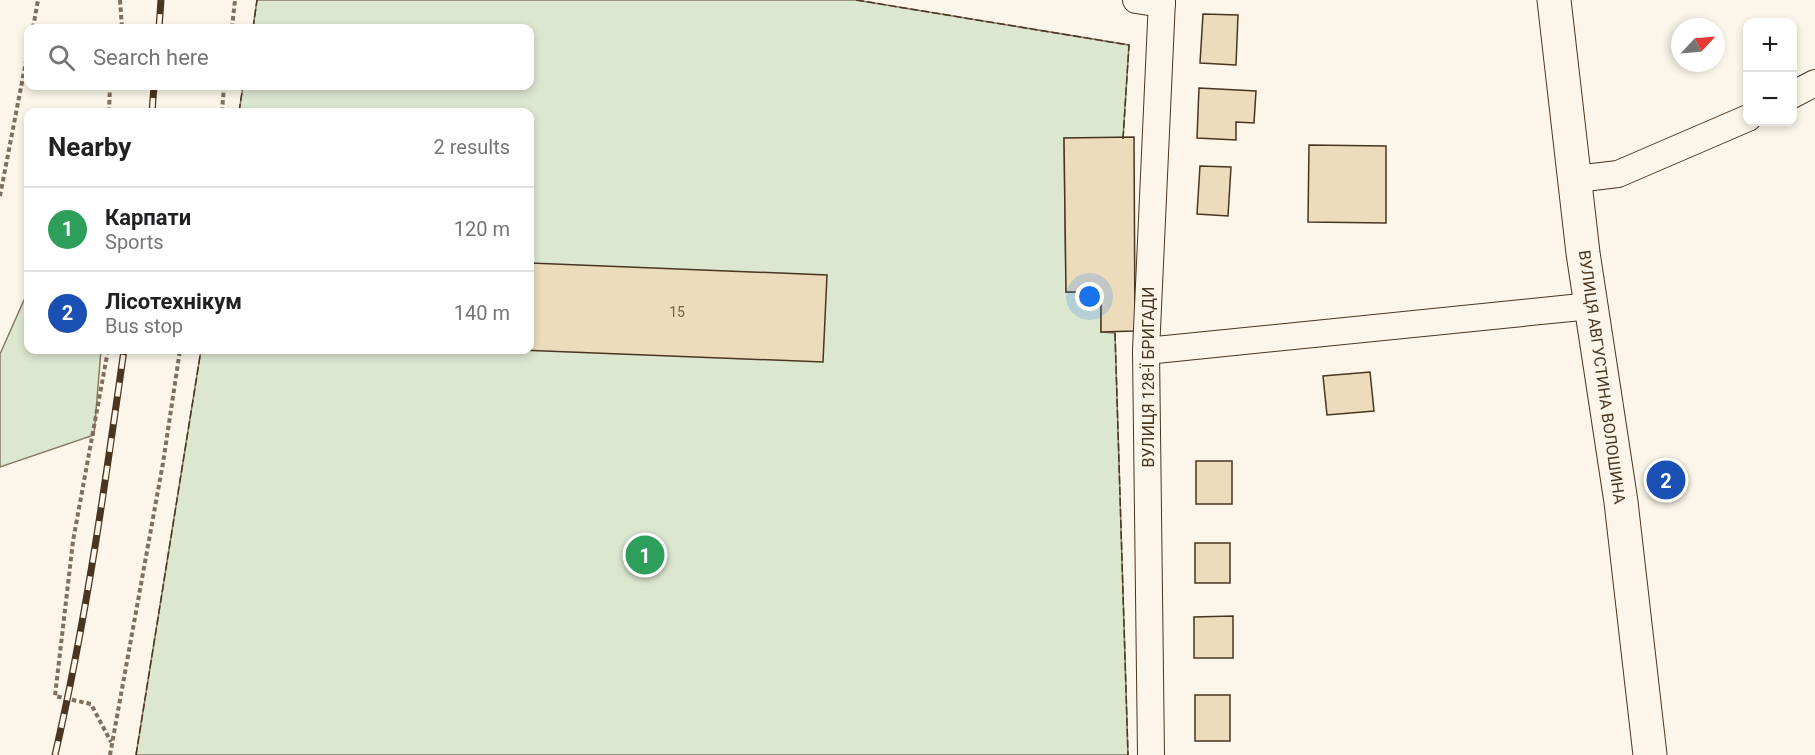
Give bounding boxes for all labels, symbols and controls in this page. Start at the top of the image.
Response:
north arrow [1671,18,1725,72]
map controls [1743,18,1797,126]
button: + [1743,18,1797,72]
search box [24,24,534,90]
icon: search [45,41,78,74]
text: Search here [93,45,209,70]
button: − [1743,72,1797,126]
text: Nearby [48,132,131,162]
text: 2 results [434,135,510,159]
text: Карпати [105,205,191,230]
text: 1 [62,217,73,241]
text: 120 m [454,217,510,241]
text: Sports [105,230,164,254]
street label: ВУЛИЦЯ АВГУСТИНА ВОЛОШИНА [1575,249,1629,506]
your location [1075,282,1104,311]
street label: ВУЛИЦЯ 128-Ї БРИГАДИ [1139,287,1158,467]
text: Лісотехнікум [105,289,242,314]
text: 2 [62,301,73,325]
text: 140 m [454,301,510,325]
house number: 15 [669,304,685,320]
text: Bus stop [105,314,183,338]
pin: 2 [1646,458,1686,502]
pin: 1 [626,532,664,578]

